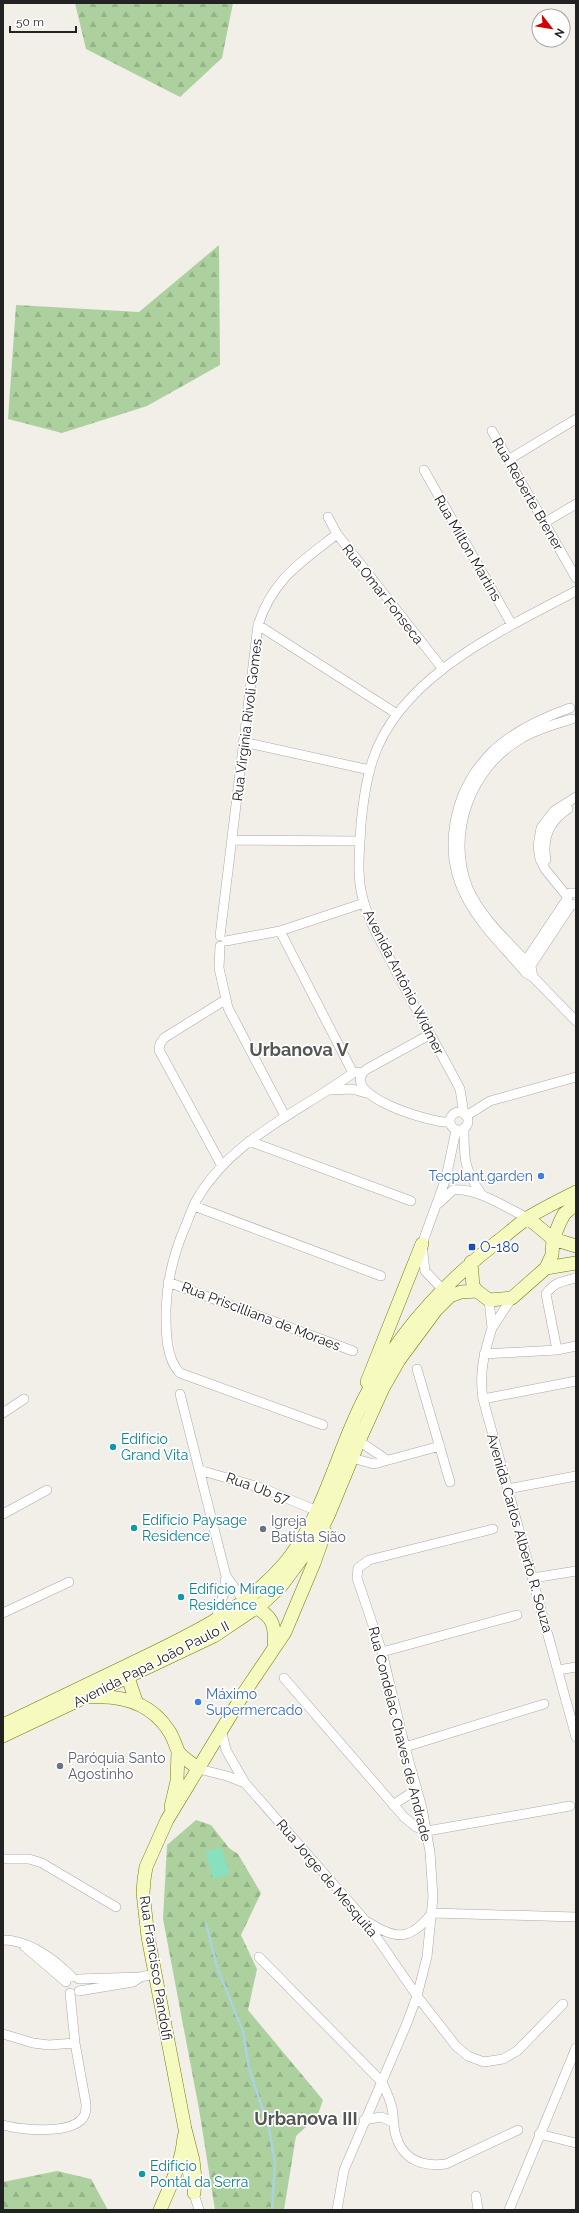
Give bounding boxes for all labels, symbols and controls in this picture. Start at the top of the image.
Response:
scale bar [10,8,76,34]
north arrow [531,8,571,48]
text: 50 m [16,15,44,29]
text: N [551,26,567,40]
street label: Rua Reberte Brener [489,435,567,553]
street label: Rua Milton Martins [431,492,505,604]
street label: Rua Omar Fonseca [339,541,427,647]
street label: Rua Virgínia Rivoli Gomes [229,638,265,802]
street label: Avenida Antônio Widmer [360,907,448,1057]
district label: Urbanova V [249,1039,350,1060]
place label: Tecplant.garden [429,1168,533,1184]
marker: Tecplant.garden [536,1171,546,1181]
place label: O-180 [480,1239,519,1255]
marker: O-180 [467,1242,477,1252]
street label: Rua Priscilliana de Moraes [179,1278,343,1354]
place label: Edifício Grand Vita [121,1431,188,1463]
street label: Avenida Carlos Alberto R. Souza [484,1432,556,1634]
marker: Edifício Grand Vita [108,1442,118,1452]
street label: Rua Ub 57 [224,1469,292,1507]
place label: Edifício Paysage Residence [142,1512,247,1544]
place label: Igreja Batista Sião [271,1513,346,1545]
marker: Edifício Paysage Residence [129,1523,139,1533]
marker: Igreja Batista Sião [258,1524,268,1534]
place label: Edifício Mirage Residence [189,1581,284,1613]
marker: Edifício Mirage Residence [176,1592,186,1602]
street label: Avenida Papa João Paulo II [70,1618,232,1710]
street label: Rua Condelac Chaves de Andrade [365,1625,435,1843]
place label: Máximo Supermercado [206,1686,303,1718]
marker: Máximo Supermercado [193,1697,203,1707]
place label: Paróquia Santo Agostinho [68,1750,166,1782]
marker: Paróquia Santo Agostinho [55,1761,65,1771]
street label: Rua Jorge de Mesquita [273,1816,381,1940]
street label: Rua Francisco Pandolfi [137,1895,175,2041]
district label: Urbanova III [254,2108,358,2129]
place label: Edifício Pontal da Serra [150,2158,248,2190]
marker: Edifício Pontal da Serra [137,2169,147,2179]

